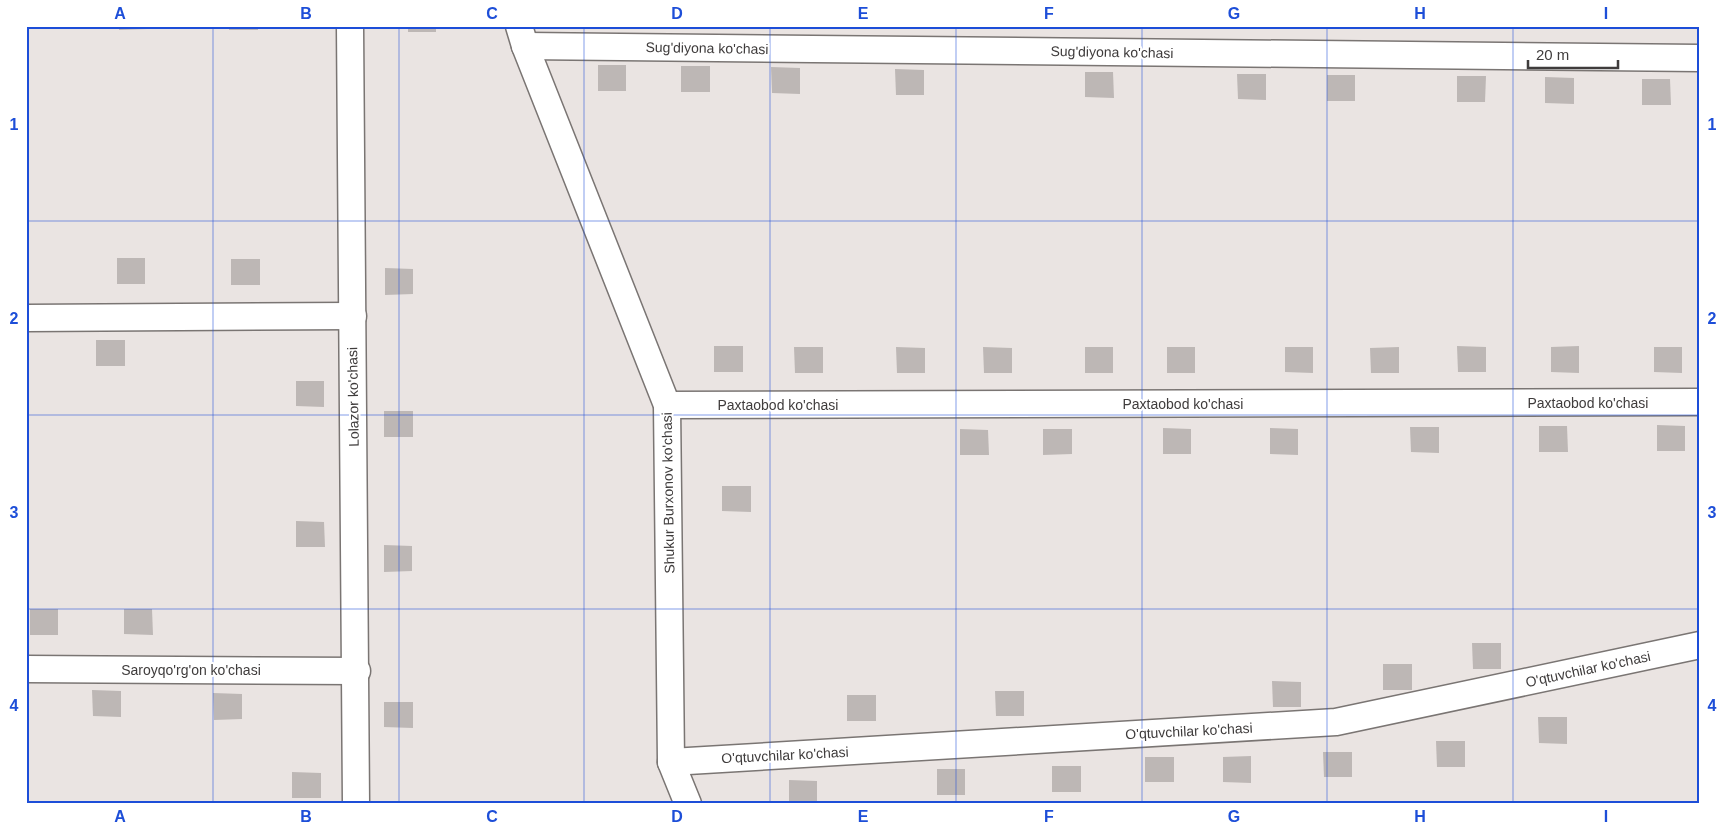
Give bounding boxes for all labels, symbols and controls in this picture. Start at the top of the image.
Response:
text: A [114,5,126,22]
text: B [300,5,312,22]
text: C [486,5,498,22]
text: D [671,5,683,22]
text: E [858,5,869,22]
text: F [1044,5,1054,22]
text: G [1228,5,1240,22]
text: H [1414,5,1426,22]
text: I [1604,5,1608,22]
scale bar [1528,38,1618,70]
street label: Sug'diyona ko'chasi [645,39,769,57]
street label: Sug'diyona ko'chasi [1050,43,1174,61]
text: 20 m [1536,46,1569,63]
text: 1 [10,116,19,133]
text: 1 [1708,116,1717,133]
text: 2 [10,310,19,327]
text: 2 [1708,310,1717,327]
street label: Lolazor ko'chasi [344,347,362,447]
street label: Paxtaobod ko'chasi [1528,395,1648,411]
street label: Paxtaobod ko'chasi [1123,396,1243,412]
street label: Paxtaobod ko'chasi [718,397,838,413]
street label: Shukur Burxonov ko'chasi [659,412,677,574]
text: 3 [10,504,19,521]
text: 3 [1708,504,1717,521]
street label: O'qtuvchilar ko'chasi [1524,648,1652,690]
street label: Saroyqo'rg'on ko'chasi [121,662,261,678]
text: 4 [10,697,19,714]
text: 4 [1708,697,1717,714]
street label: O'qtuvchilar ko'chasi [1125,720,1253,742]
street label: O'qtuvchilar ko'chasi [721,744,849,766]
text: A [114,808,126,825]
text: B [300,808,312,825]
text: C [486,808,498,825]
text: D [671,808,683,825]
text: E [858,808,869,825]
text: F [1044,808,1054,825]
text: G [1228,808,1240,825]
text: H [1414,808,1426,825]
text: I [1604,808,1608,825]

